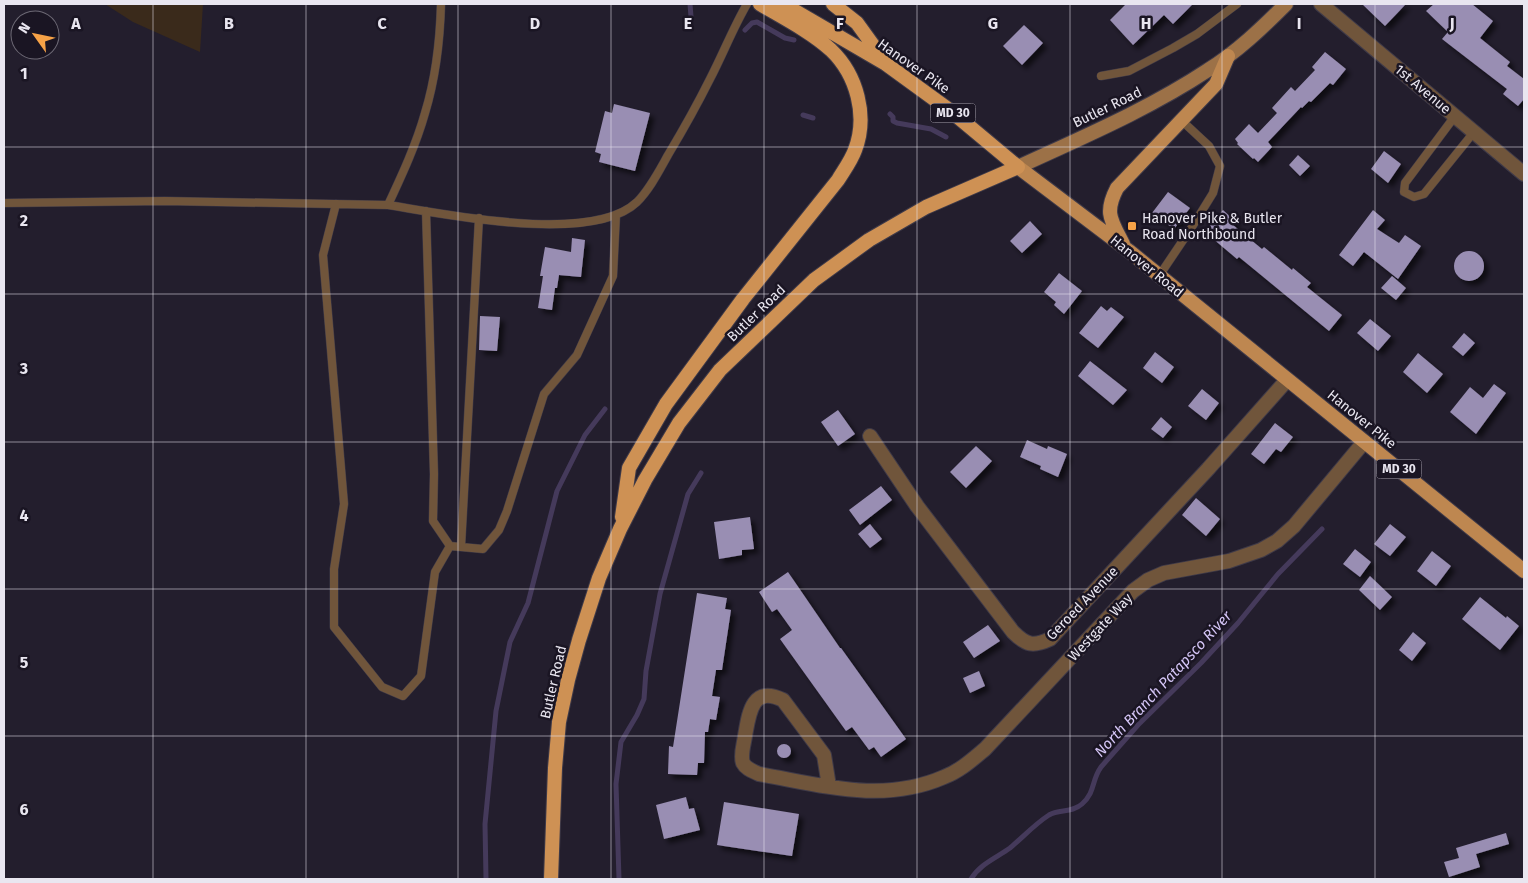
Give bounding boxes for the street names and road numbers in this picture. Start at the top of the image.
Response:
street label: Hanover Pike [875,35,953,97]
street label: 1st Avenue [1391,61,1454,118]
street label: Butler Road [1070,83,1144,131]
road number: MD 30 [930,104,976,122]
street label: Hanover Road [1107,232,1187,301]
street label: Butler Road [724,281,789,345]
street label: Hanover Pike [1324,386,1400,452]
road number: MD 30 [1376,459,1422,478]
street label: Geroed Avenue [1043,563,1122,644]
street label: Westgate Way [1065,590,1136,665]
street label: Butler Road [537,644,570,720]

